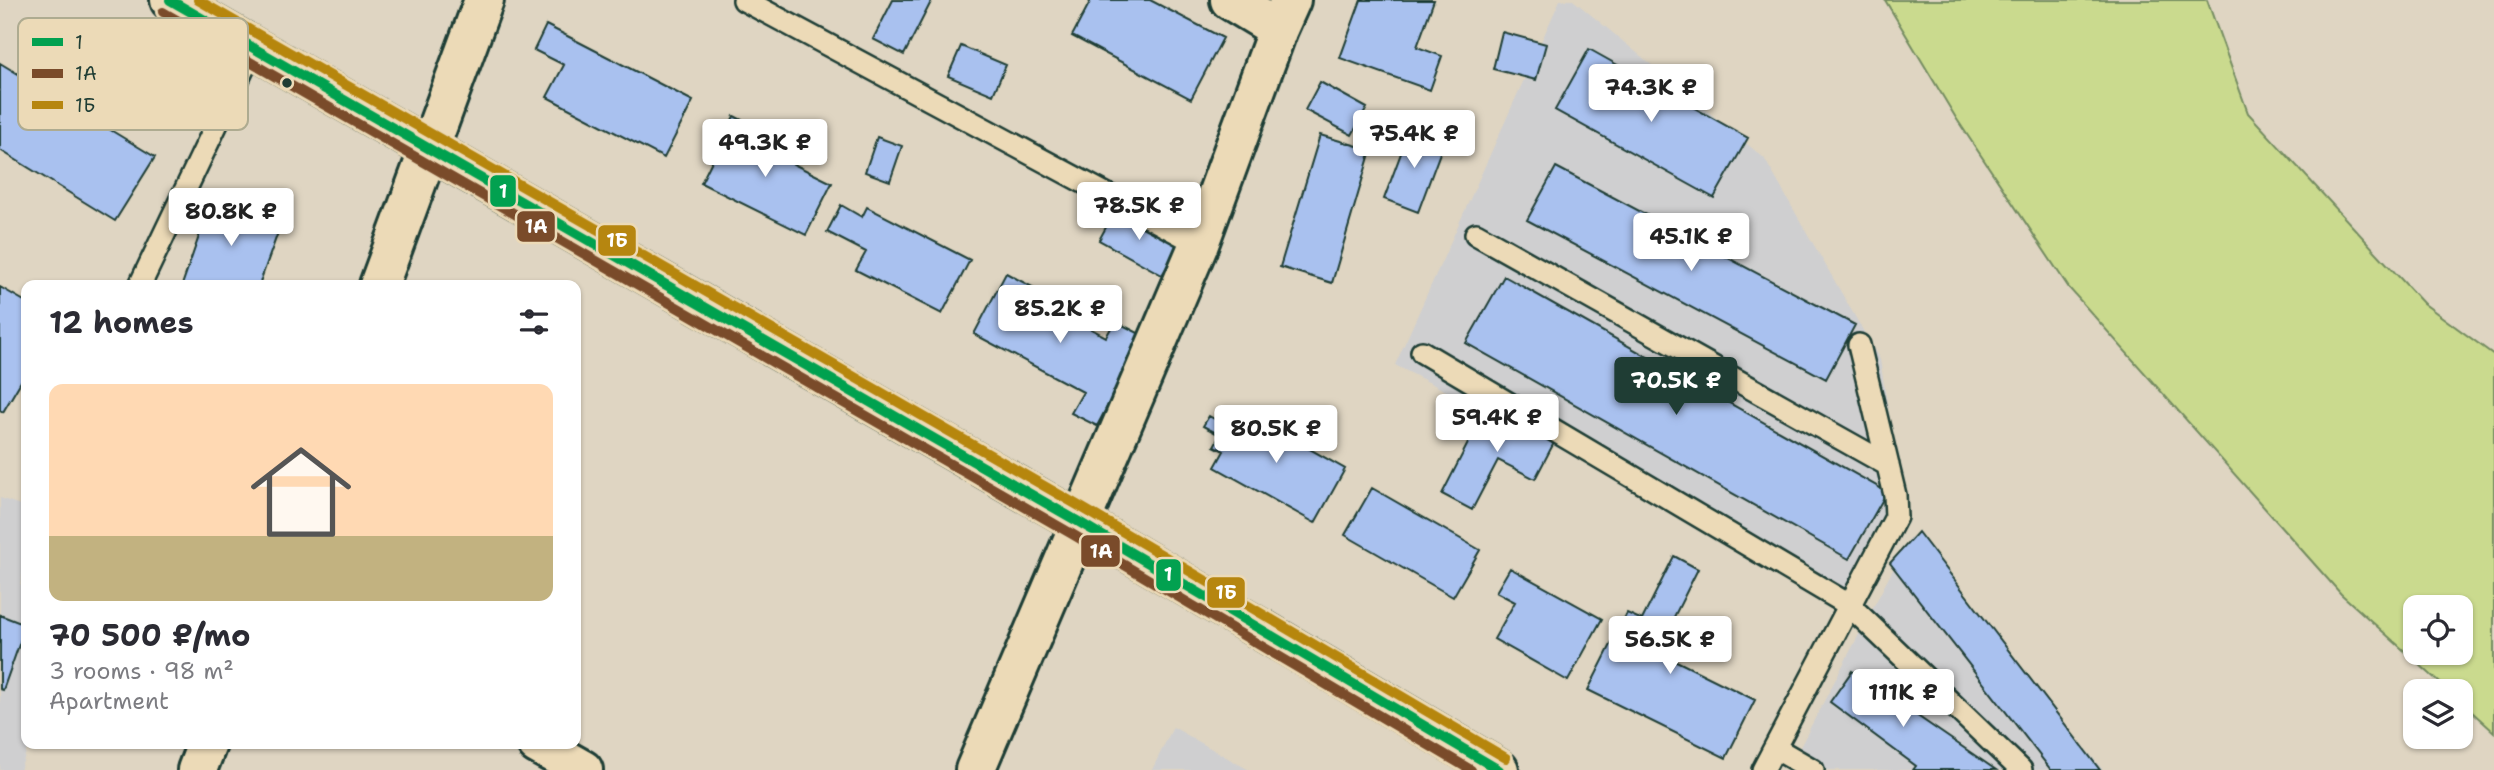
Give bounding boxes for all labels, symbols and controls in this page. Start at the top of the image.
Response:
legend [18,18,248,130]
text: 1 [75,30,83,55]
text: 1А [75,61,97,86]
pin: 74.3K ₽ [1586,64,1716,124]
text: 74.3K ₽ [1605,72,1697,102]
unlabelled marker [280,76,294,90]
text: 1Б [75,93,96,118]
pin: 75.4K ₽ [1349,110,1479,170]
text: 75.4K ₽ [1369,118,1459,148]
pin: 49.3K ₽ [700,120,830,179]
text: 49.3K ₽ [718,127,812,157]
line badge: 1 [489,174,517,208]
text: 1 [499,179,507,204]
pin: 78.5K ₽ [1074,182,1204,242]
pin: 80.8K ₽ [166,188,296,248]
text: 78.5K ₽ [1093,190,1185,220]
text: 80.8K ₽ [185,196,277,226]
line badge: 1А [516,210,556,243]
text: 1А [524,214,548,239]
pin: 45.1K ₽ [1626,214,1756,273]
text: 45.1K ₽ [1649,221,1733,251]
line badge: 1Б [597,224,637,257]
text: 1Б [606,228,628,253]
pin: 85.2K ₽ [995,286,1125,345]
text: 85.2K ₽ [1014,293,1106,323]
text: 12 homes [49,302,193,343]
icon: filters [515,303,553,341]
pin: 70.5K ₽ [1611,358,1741,417]
text: 70.5K ₽ [1630,365,1722,395]
pin: 59.4K ₽ [1432,394,1562,454]
text: 59.4K ₽ [1452,402,1542,432]
pin: 80.5K ₽ [1211,406,1341,465]
text: 80.5K ₽ [1230,413,1322,443]
icon: home [238,429,364,555]
line badge: 1А [1080,534,1121,568]
text: 1А [1089,539,1113,564]
line badge: 1 [1155,558,1182,592]
text: 1 [1164,562,1172,587]
line badge: 1Б [1206,576,1246,609]
text: 1Б [1215,580,1237,605]
map controls [2403,595,2473,749]
button: locate [2403,595,2473,665]
text: 70 500 ₽/mo [49,615,251,656]
pin: 56.5K ₽ [1605,616,1735,676]
text: 56.5K ₽ [1625,624,1715,654]
text: 3 rooms · 98 m² [49,656,234,686]
pin: 111K ₽ [1846,670,1960,729]
text: 111K ₽ [1868,677,1938,707]
button: layers [2403,679,2473,749]
text: Apartment [49,686,169,716]

